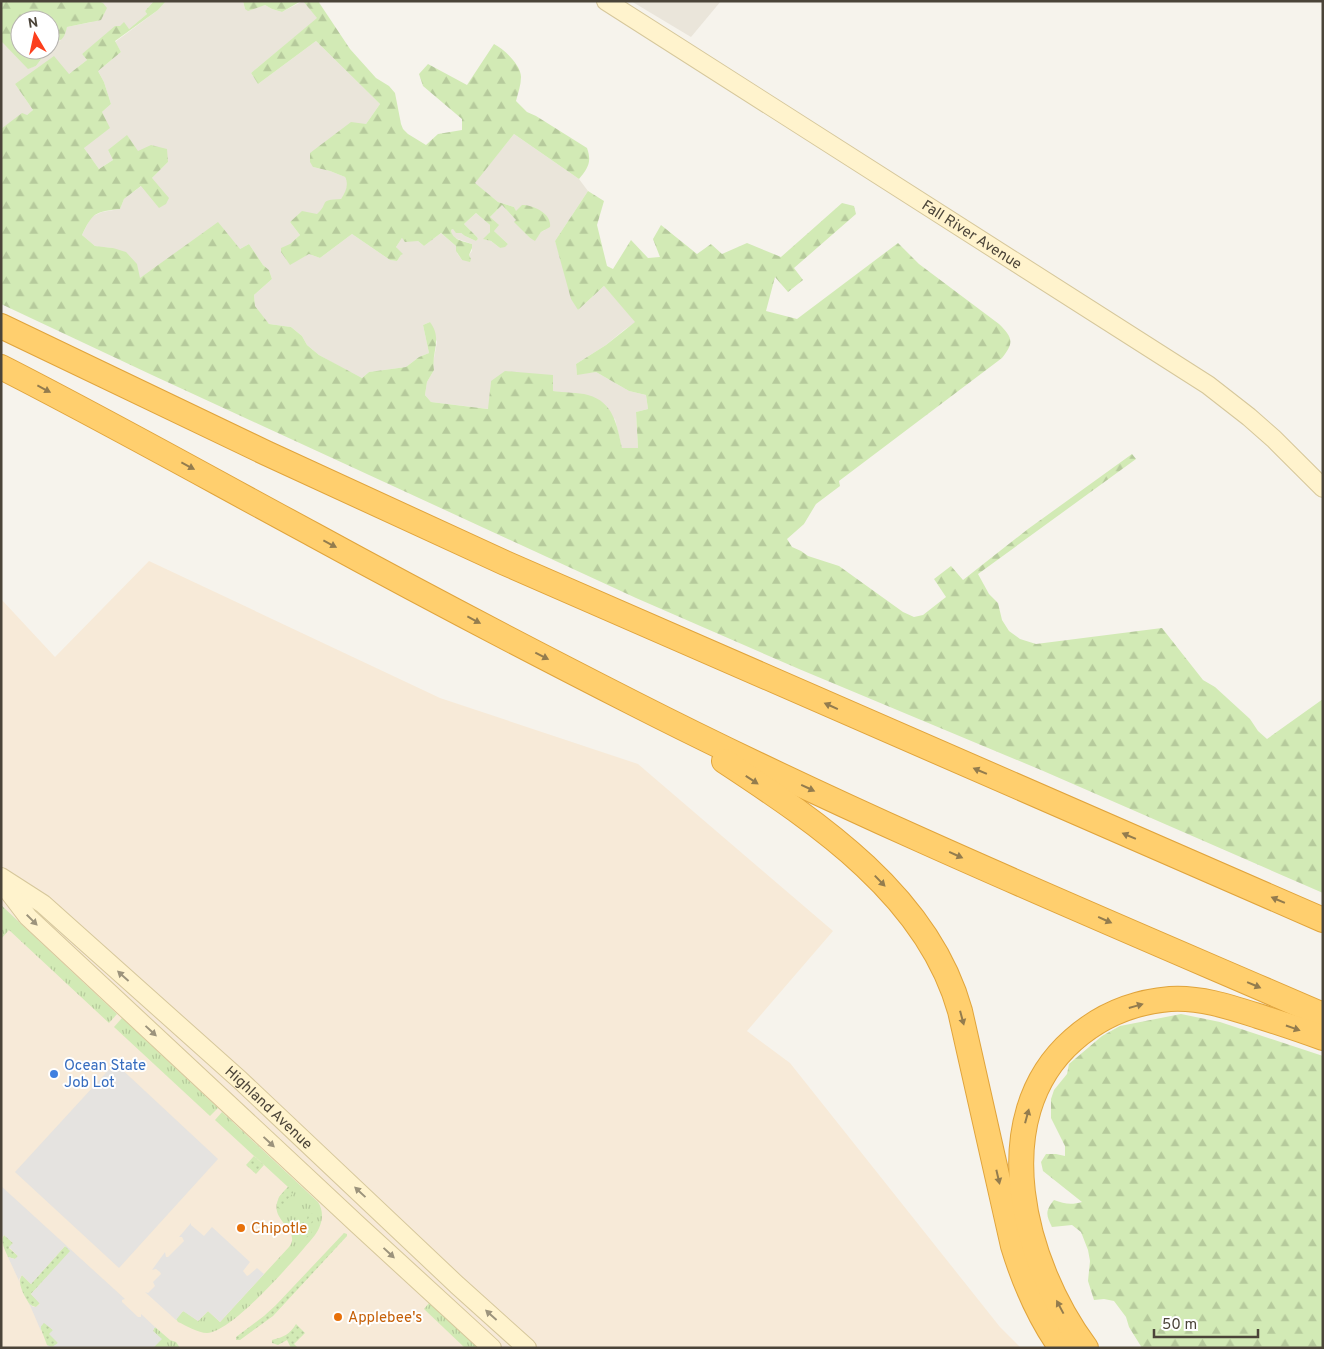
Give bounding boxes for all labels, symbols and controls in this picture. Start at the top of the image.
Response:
north arrow [10,10,60,60]
text: N [27,14,40,33]
street label: Fall River Avenue [917,197,1025,275]
one-way arrow [37,385,52,393]
one-way arrow [180,462,195,470]
one-way arrow [323,540,338,548]
one-way arrow [466,616,481,624]
one-way arrow [535,652,549,660]
one-way arrow [824,702,838,710]
one-way arrow [973,766,987,774]
one-way arrow [746,775,759,785]
one-way arrow [801,784,815,792]
one-way arrow [1122,831,1136,839]
one-way arrow [949,852,963,860]
one-way arrow [874,874,886,886]
one-way arrow [1271,896,1285,904]
one-way arrow [26,914,38,926]
one-way arrow [1098,917,1112,925]
one-way arrow [117,971,130,982]
one-way arrow [1247,982,1261,990]
one-way arrow [1128,1001,1143,1009]
one-way arrow [958,1011,966,1026]
one-way arrow [144,1025,156,1037]
one-way arrow [1286,1025,1301,1032]
place label: Ocean State Job Lot [64,1057,146,1093]
street label: Highland Avenue [220,1063,316,1154]
marker: Ocean State Job Lot [48,1068,60,1080]
one-way arrow [1024,1109,1032,1124]
one-way arrow [263,1136,275,1148]
one-way arrow [994,1169,1002,1184]
one-way arrow [354,1186,366,1198]
place label: Chipotle [251,1220,307,1239]
marker: Chipotle [235,1222,247,1234]
one-way arrow [382,1247,395,1258]
one-way arrow [1055,1300,1064,1313]
scale bar [1154,1306,1258,1338]
place label: Applebee's [348,1309,422,1328]
one-way arrow [485,1309,497,1321]
marker: Applebee's [332,1311,344,1323]
text: 50 m [1162,1316,1197,1335]

